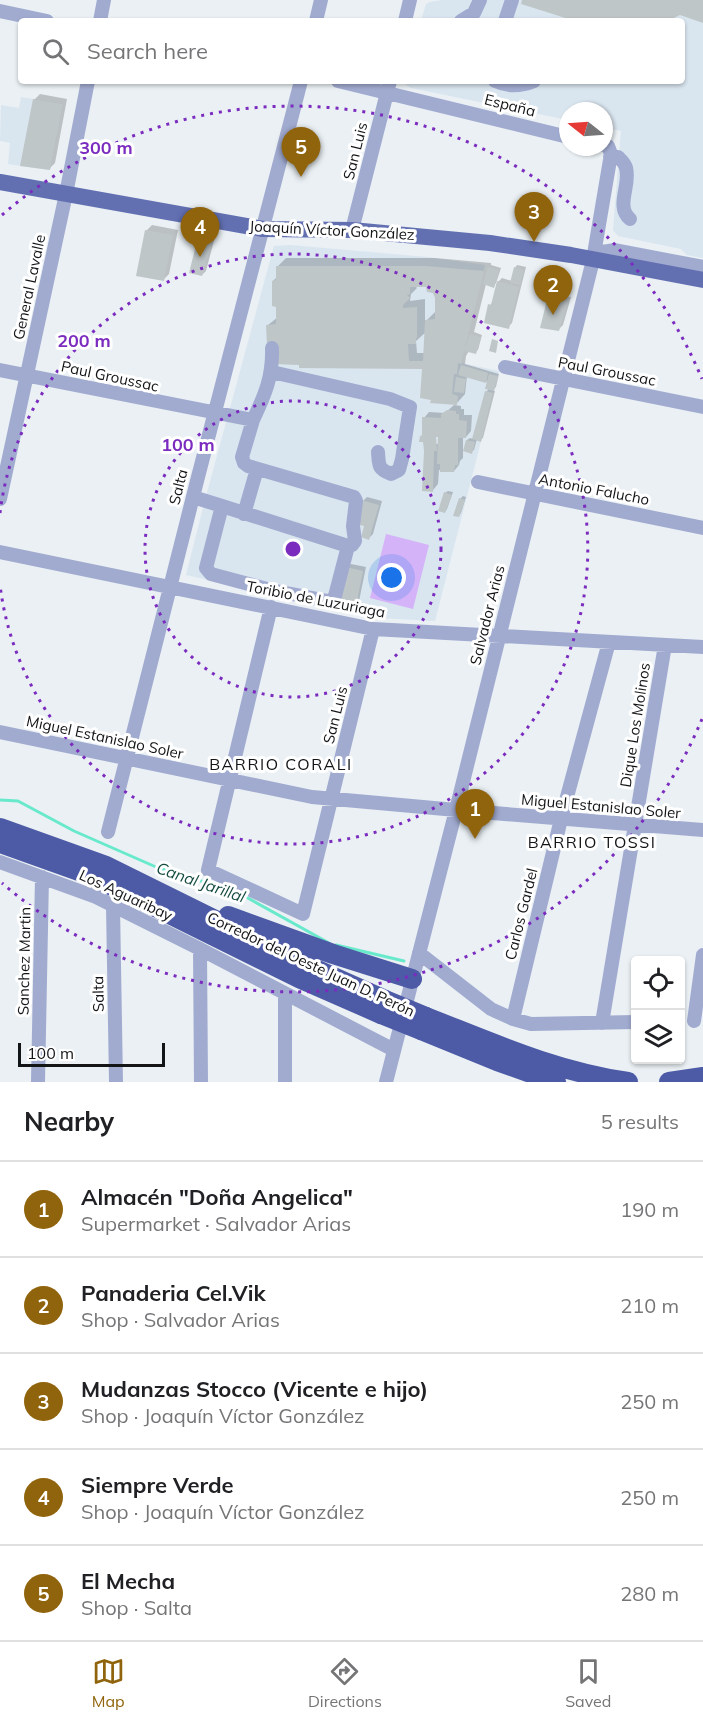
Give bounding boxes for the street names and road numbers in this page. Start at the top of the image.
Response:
street label: España [483,89,537,121]
street label: San Luis [339,120,371,182]
street label: Joaquín Víctor González [249,216,415,244]
street label: General Lavalle [9,233,49,341]
street label: Paul Groussac [556,352,658,390]
street label: Paul Groussac [59,356,161,396]
street label: Salta [164,467,192,507]
street label: Antonio Falucho [537,469,651,509]
street label: Salvador Arias [465,563,509,667]
street label: Toribio de Luzuriaga [245,576,387,622]
street label: Dique Los Molinos [616,661,654,789]
street label: San Luis [319,684,351,746]
street label: Miguel Estanislao Soler [25,711,186,763]
street label: Miguel Estanislao Soler [520,790,682,822]
street label: Los Aguaribay [76,865,176,925]
street label: Carlos Gardel [500,866,542,962]
street label: Sanchez Martin [14,907,34,1015]
street label: Corredor del Oeste Juan D. Perón [204,907,418,1021]
street label: Salta [88,976,108,1012]

